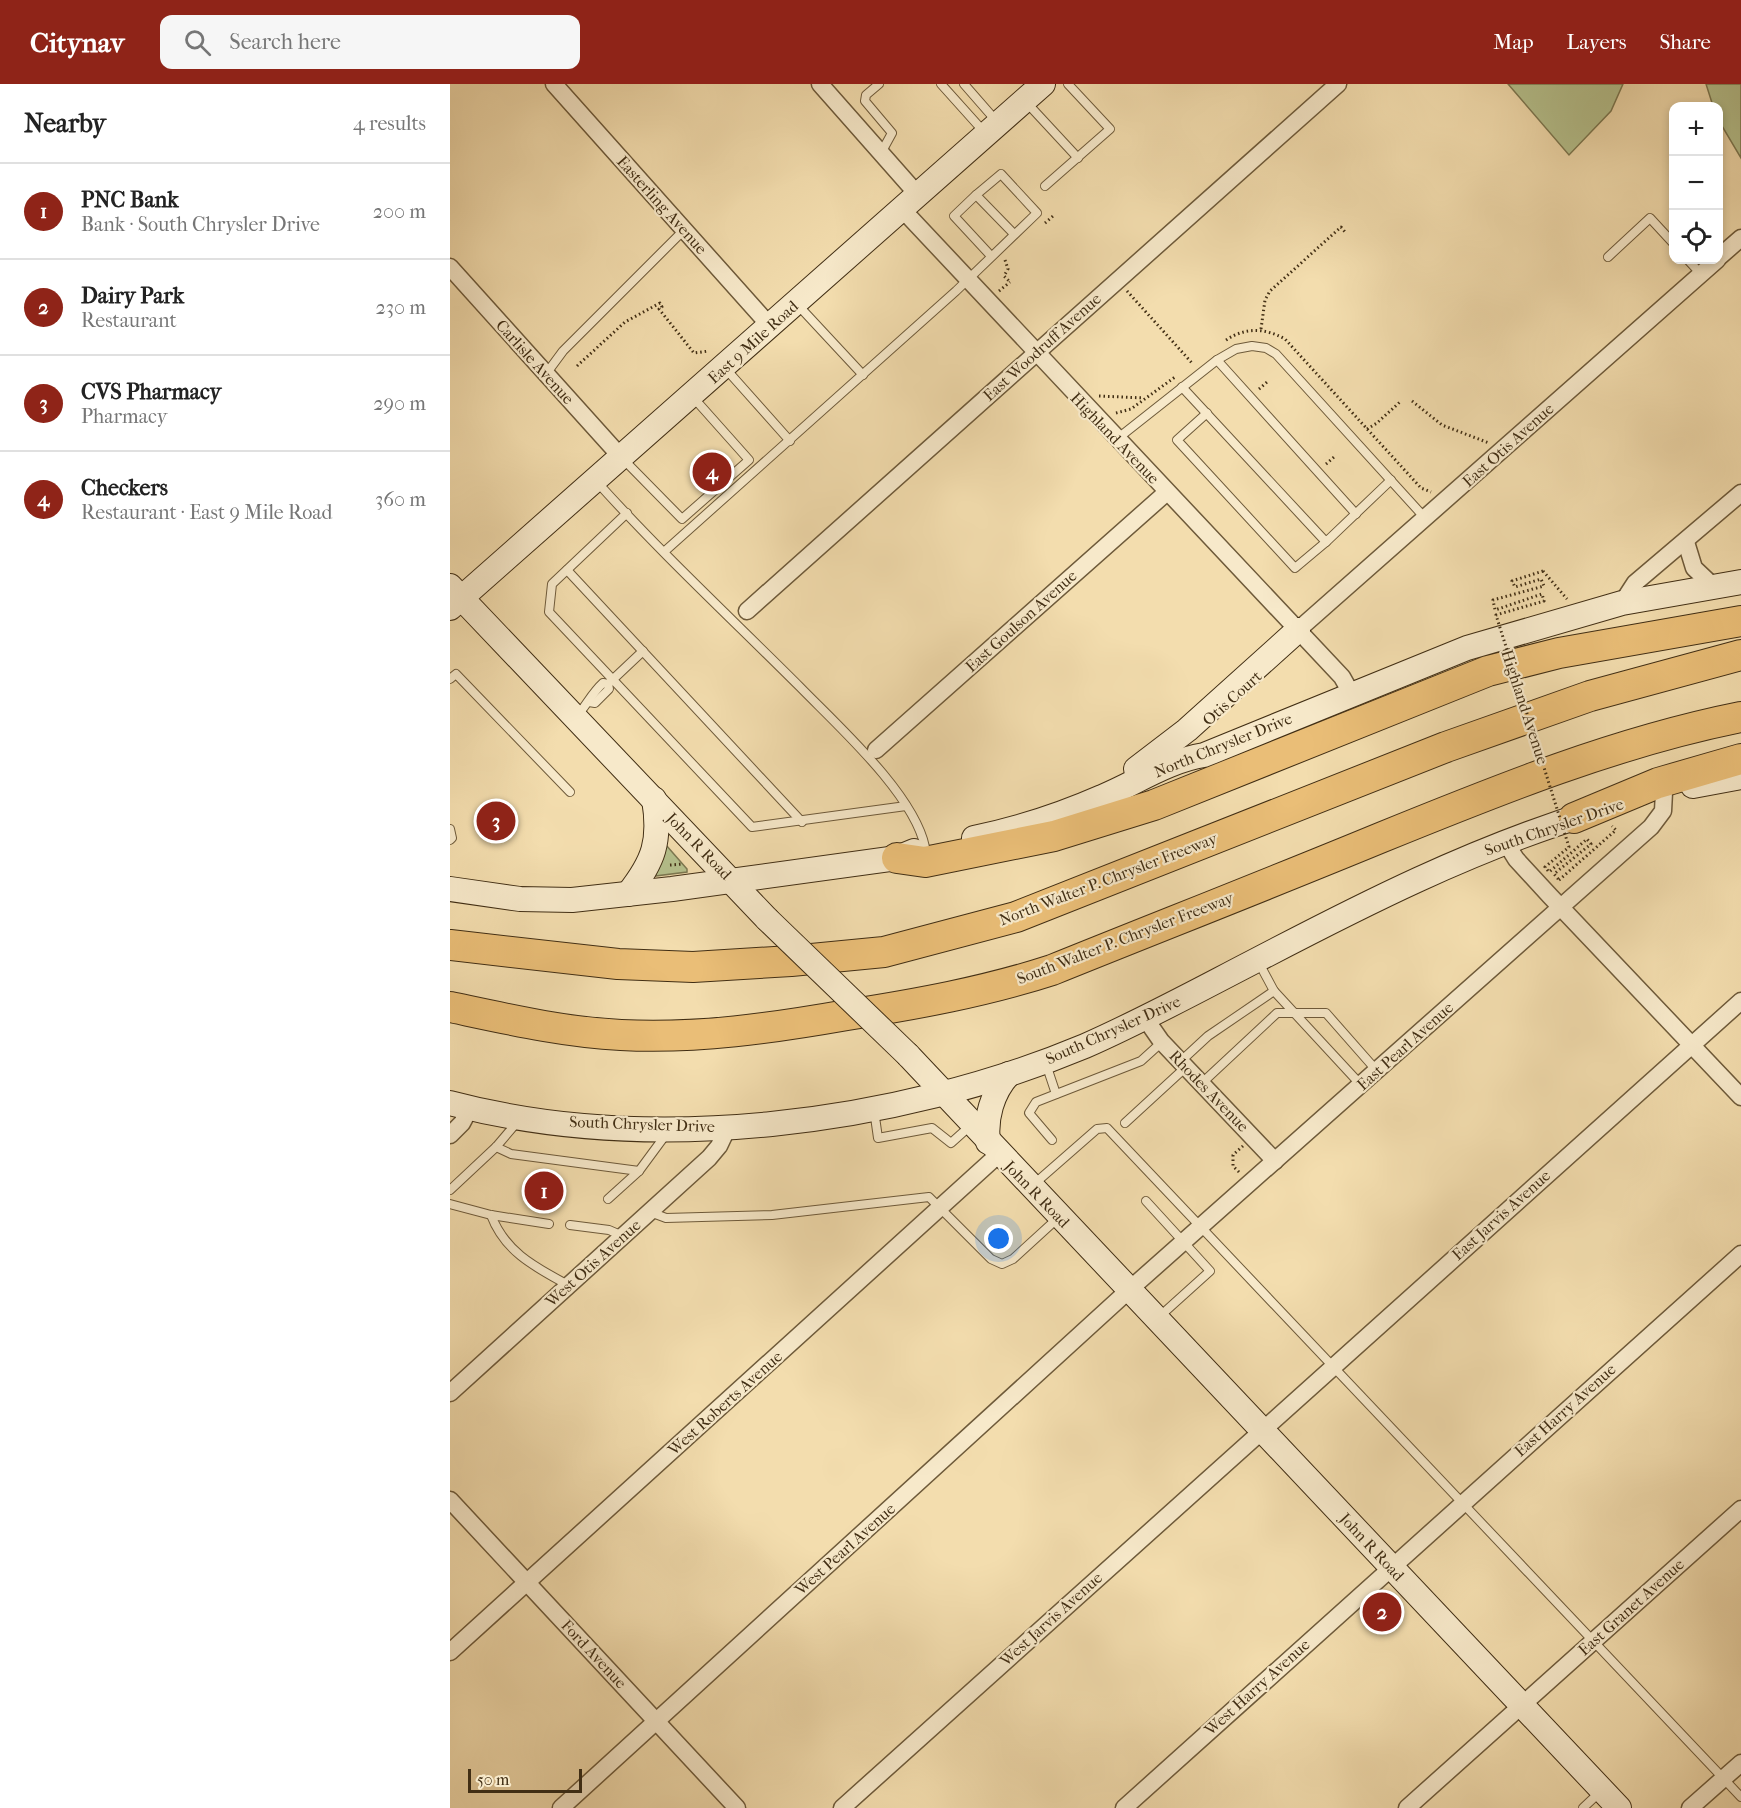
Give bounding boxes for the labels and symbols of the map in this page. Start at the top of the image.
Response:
street label: Easterling Avenue [613,152,711,258]
street label: East Woodruff Avenue [979,289,1105,405]
street label: East 9 Mile Road [704,296,802,387]
street label: Carlisle Avenue [492,316,578,408]
street label: Highland Avenue [1067,388,1163,488]
street label: East Otis Avenue [1458,399,1558,491]
pin: 4 [692,450,732,494]
street label: East Goulson Avenue [961,566,1081,676]
street label: Highland Avenue [1497,647,1553,767]
street label: Otis Court [1199,666,1266,729]
street label: North Chrysler Drive [1151,709,1295,781]
street label: South Chrysler Drive [1482,794,1626,860]
pin: 3 [476,798,516,844]
street label: John R Road [661,807,736,884]
street label: North Walter P. Chrysler Freeway [996,828,1220,929]
street label: South Walter P. Chrysler Freeway [1014,888,1236,988]
street label: South Chrysler Drive [1043,992,1184,1068]
street label: East Pearl Avenue [1353,998,1457,1094]
street label: Rhodes Avenue [1165,1046,1253,1136]
street label: South Chrysler Drive [569,1112,715,1136]
street label: John R Road [999,1155,1074,1232]
street label: East Jarvis Avenue [1448,1166,1554,1264]
pin: 1 [524,1168,563,1214]
street label: West Otis Avenue [541,1215,645,1311]
your location [984,1224,1013,1253]
street label: West Roberts Avenue [663,1347,786,1460]
street label: East Harry Avenue [1511,1360,1620,1460]
street label: West Pearl Avenue [790,1499,899,1600]
street label: John R Road [1334,1508,1408,1585]
street label: East Granet Avenue [1574,1555,1688,1659]
street label: West Jarvis Avenue [995,1568,1106,1671]
pin: 2 [1362,1590,1402,1634]
street label: Ford Avenue [557,1616,631,1692]
street label: West Harry Avenue [1200,1635,1314,1740]
scale bar [468,1766,582,1794]

